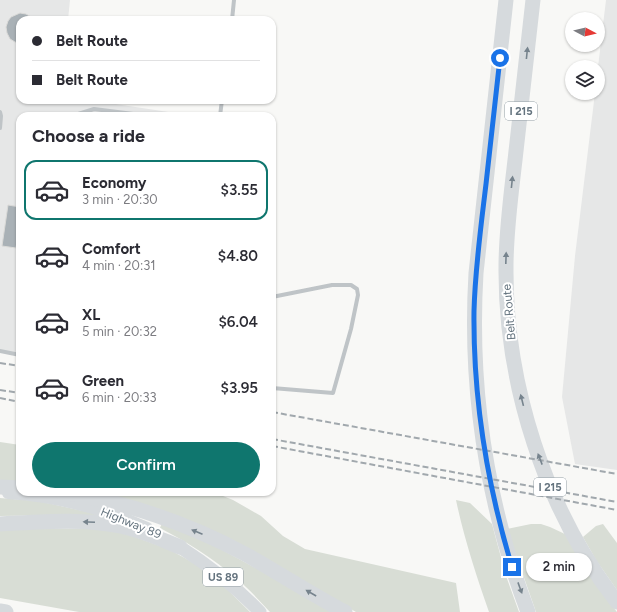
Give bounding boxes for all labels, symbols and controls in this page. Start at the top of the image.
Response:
north arrow [565,12,605,52]
map controls [565,12,605,100]
text: Belt Route [56,32,128,50]
one-way arrow [524,47,530,59]
route start [491,49,509,67]
button: layers [565,60,605,100]
text: Belt Route [56,71,128,89]
road number: I 215 [505,102,537,120]
text: Choose a ride [32,125,145,147]
icon: car [34,172,70,208]
text: Economy [82,174,147,192]
one-way arrow [509,176,516,188]
text: $3.55 [221,181,258,199]
text: 3 min · 20:30 [82,192,158,207]
icon: car [34,238,70,274]
text: Comfort [82,240,141,258]
text: $4.80 [218,247,258,265]
one-way arrow [503,251,509,264]
text: 4 min · 20:31 [82,258,156,273]
street label: Belt Route [500,283,518,341]
icon: car [34,304,70,340]
text: XL [82,306,100,324]
text: $6.04 [218,313,258,331]
text: 5 min · 20:32 [82,324,157,339]
icon: car [34,370,70,406]
text: Green [82,372,124,390]
text: $3.95 [221,379,258,397]
text: 6 min · 20:33 [82,390,157,405]
one-way arrow [519,394,525,406]
button: Confirm [32,442,260,488]
one-way arrow [536,453,542,465]
road number: I 215 [534,478,566,496]
street label: Highway 89 [99,504,164,542]
one-way arrow [83,519,95,526]
one-way arrow [190,528,202,534]
callout: 2 min [526,553,592,581]
route end [503,558,521,576]
text: 2 min [543,559,575,574]
road number: US 89 [203,568,243,586]
one-way arrow [517,583,523,595]
one-way arrow [305,589,317,596]

